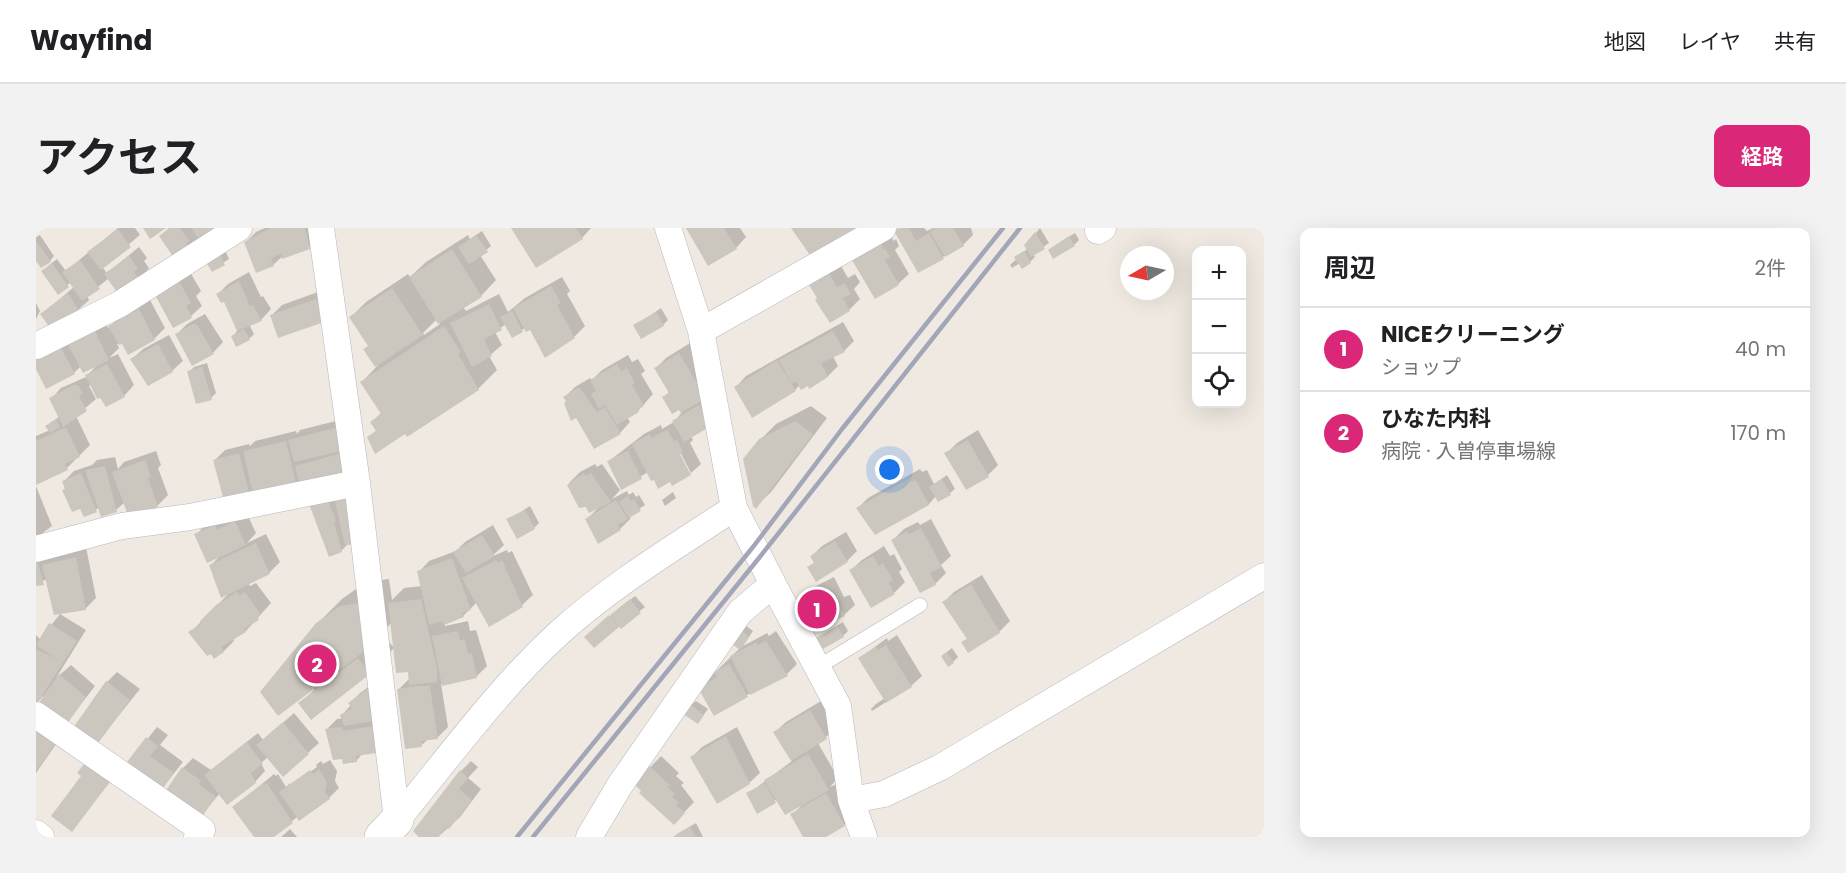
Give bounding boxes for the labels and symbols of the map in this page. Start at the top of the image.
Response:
north arrow [1120,246,1174,300]
your location [875,455,904,484]
pin: 1 [798,586,836,632]
pin: 2 [298,642,336,686]

